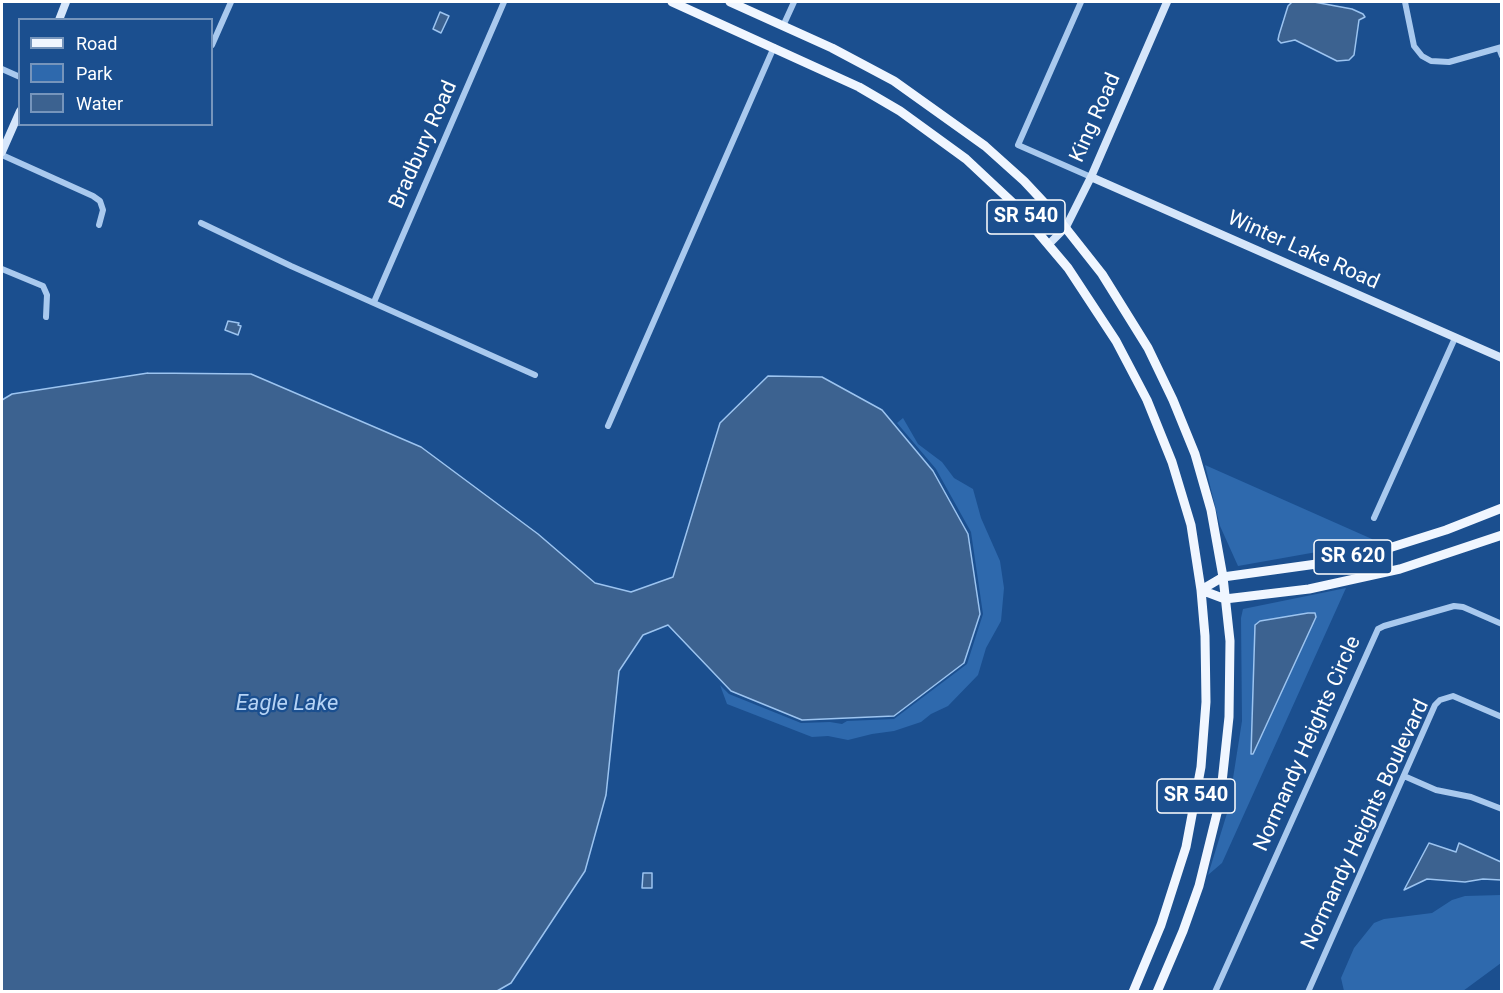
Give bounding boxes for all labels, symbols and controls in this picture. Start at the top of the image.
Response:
legend [18,18,213,126]
text: Road [76,33,117,54]
text: Park [76,63,112,84]
street label: King Road [1065,69,1127,167]
street label: Bradbury Road [385,77,463,213]
text: Water [76,93,123,114]
road number: SR 540 [987,200,1065,234]
street label: Winter Lake Road [1223,206,1383,296]
road number: SR 620 [1314,540,1392,574]
street label: Normandy Heights Circle [1249,632,1367,856]
water label: Eagle Lake [236,691,338,717]
street label: Normandy Heights Boulevard [1297,696,1435,954]
road number: SR 540 [1157,779,1235,813]

